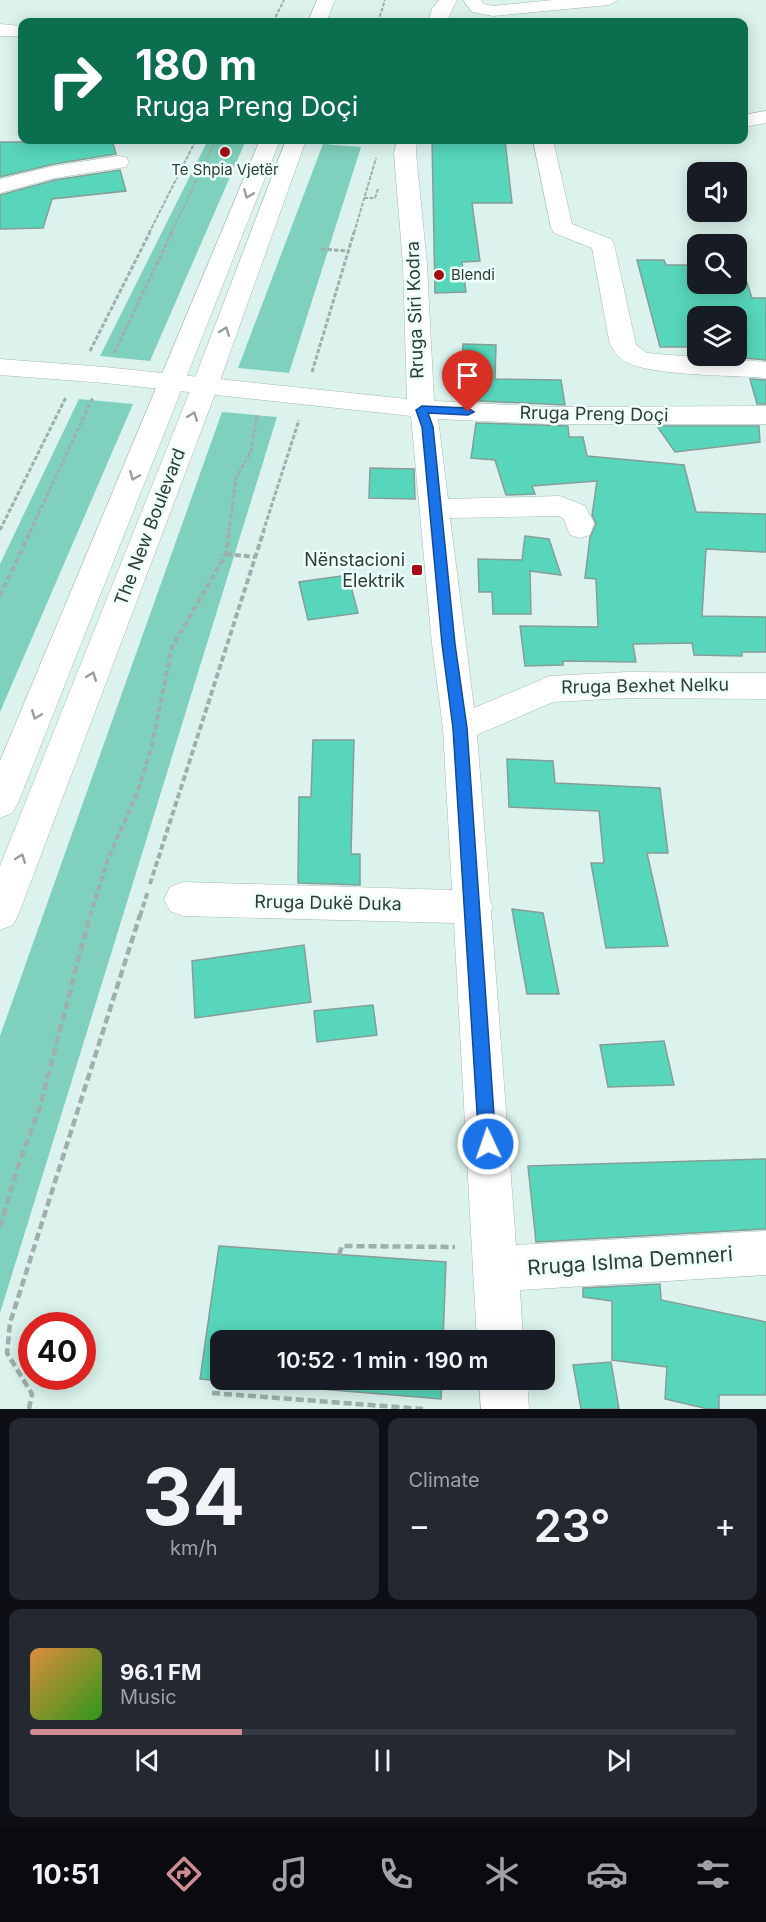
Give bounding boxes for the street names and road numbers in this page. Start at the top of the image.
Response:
street label: Rruga Siri Kodra [402,241,427,379]
street label: Rruga Preng Doçi [519,402,669,425]
street label: The New Boulevard [110,445,189,608]
street label: Rruga Bexhet Nelku [561,674,729,697]
street label: Rruga Dukë Duka [254,891,402,914]
street label: Rruga Islma Demneri [526,1241,734,1280]

